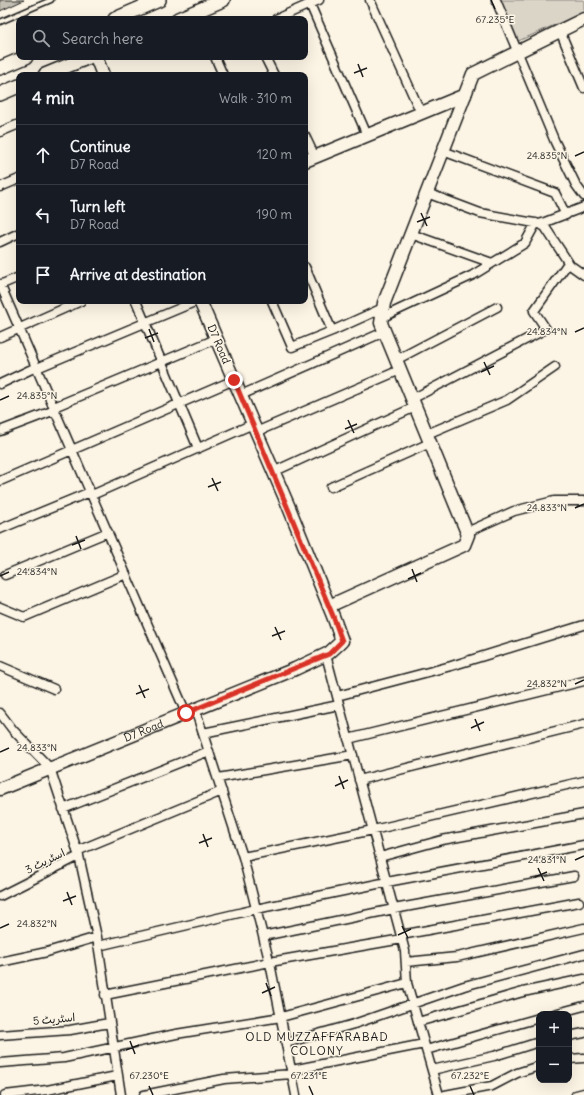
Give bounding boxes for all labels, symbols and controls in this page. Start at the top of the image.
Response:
text: 67.235°E [476,13,515,26]
search box [16,16,308,60]
icon: search [30,27,52,49]
text: Search here [62,29,143,48]
text: 4 min [32,87,74,109]
text: Walk · 310 m [219,90,292,107]
text: Continue [70,137,131,156]
icon: ahead [32,144,54,166]
text: 120 m [257,146,292,163]
text: 24.835°N [527,149,567,162]
text: D7 Road [70,156,119,173]
text: Turn left [70,197,125,216]
icon: left [32,204,54,226]
text: 190 m [256,206,292,223]
text: D7 Road [70,216,119,233]
icon: arrive [32,264,54,286]
text: Arrive at destination [70,265,206,284]
street label: D7 Road [204,322,234,366]
text: 24.834°N [527,325,567,338]
route end [225,371,243,389]
text: 24.835°N [17,389,57,402]
text: 24.833°N [527,501,567,514]
text: 24.834°N [17,565,57,578]
text: 24.832°N [527,677,567,690]
route start [177,704,195,722]
street label: D7 Road [122,716,166,745]
text: 24.833°N [17,741,57,754]
street label: اسٹریٹ 3 [23,845,67,877]
text: 24.831°N [528,853,566,866]
text: 24.832°N [17,917,57,930]
street label: اسٹریٹ 5 [32,1010,76,1028]
map controls [536,1011,572,1083]
button: + [536,1011,572,1047]
district label: OLD MUZZAFFARABAD COLONY [245,1029,389,1058]
button: − [536,1047,572,1083]
text: 67.230°E [129,1069,169,1082]
text: 67.231°E [291,1069,328,1082]
text: 67.232°E [451,1069,489,1082]

